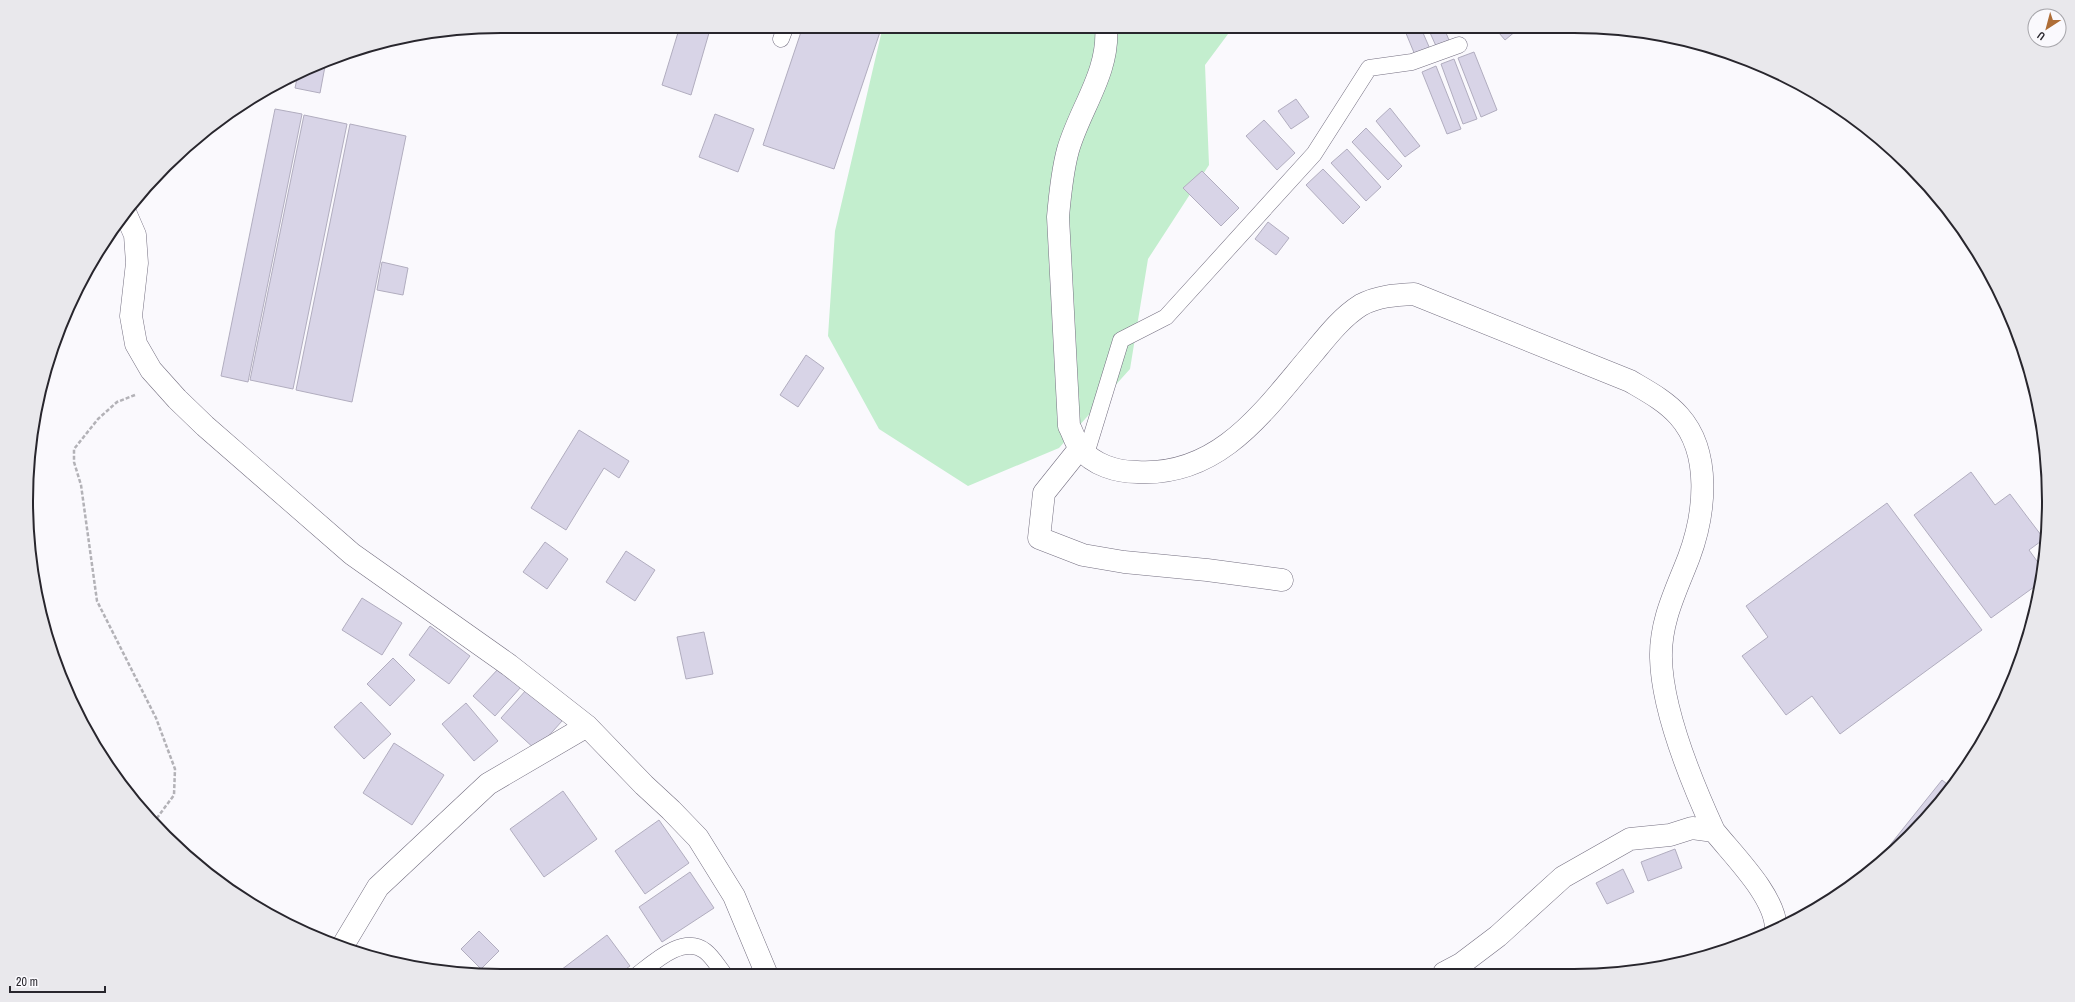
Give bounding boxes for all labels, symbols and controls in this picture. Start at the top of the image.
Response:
north arrow [2027,8,2067,48]
text: U [2034,29,2048,44]
scale bar [10,968,105,994]
text: 20 m [16,974,38,990]

